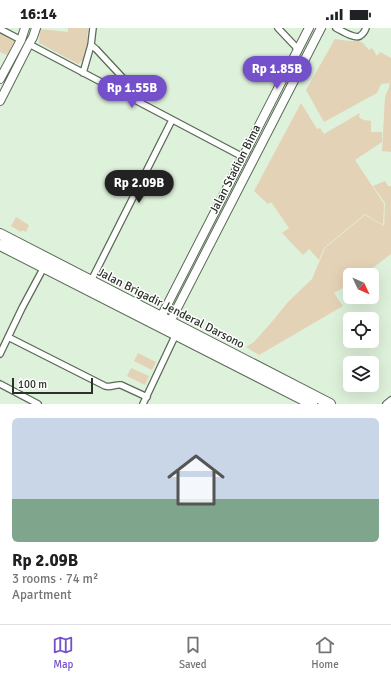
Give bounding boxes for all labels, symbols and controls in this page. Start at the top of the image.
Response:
text: 16:14 [20,5,57,23]
pin: Rp 1.85B [236,56,318,90]
text: Rp 1.85B [252,61,302,77]
pin: Rp 1.55B [91,75,173,109]
text: Rp 1.55B [107,80,157,96]
street label: Jalan Stadion Bima [207,122,264,216]
pin: Rp 2.09B [98,170,180,204]
text: Rp 2.09B [114,175,164,191]
street label: Jalan Brigadir Jenderal Darsono [95,265,247,352]
north arrow [343,268,379,304]
map controls [343,268,379,392]
button: locate [343,312,379,348]
button: layers [343,356,379,392]
scale bar [12,376,93,395]
text: 100 m [18,378,47,391]
icon: home [160,444,232,516]
text: Rp 2.09B [12,550,78,571]
text: 3 rooms · 74 m² [12,571,98,587]
text: Apartment [12,587,72,603]
tab: Map [52,634,74,671]
tab: Saved [179,634,207,671]
tab: Home [311,634,339,671]

